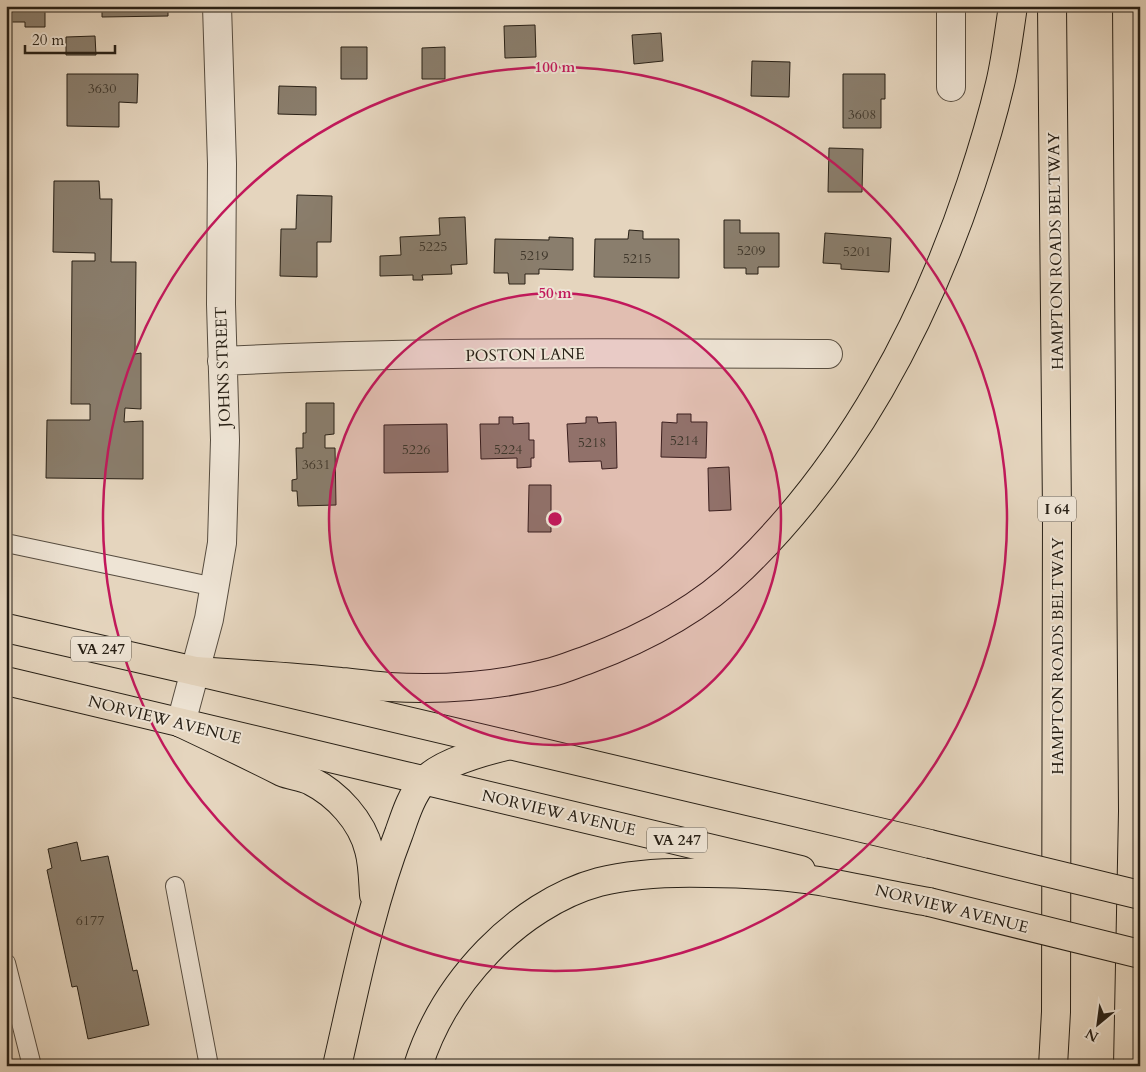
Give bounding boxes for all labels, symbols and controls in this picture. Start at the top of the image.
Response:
scale bar [25,22,115,54]
text: 20 m [32,30,64,50]
text: 100 m [535,57,576,77]
house number: 3630 [88,79,116,98]
house number: 3608 [848,105,876,124]
street label: HAMPTON ROADS BELTWAY [1043,132,1069,370]
house number: 5225 [419,237,447,256]
house number: 5209 [737,241,765,260]
house number: 5201 [843,242,871,261]
house number: 5219 [520,246,548,265]
house number: 5215 [623,249,651,268]
text: 50 m [538,283,572,303]
street label: JOHNS STREET [210,306,236,430]
street label: POSTON LANE [465,343,585,367]
house number: 5214 [670,431,698,450]
house number: 5218 [578,433,606,452]
house number: 5226 [402,440,430,459]
house number: 5224 [494,440,522,459]
house number: 3631 [302,455,330,474]
road number: I 64 [1038,496,1076,522]
centre of rings [546,510,564,528]
street label: HAMPTON ROADS BELTWAY [1047,537,1069,775]
road number: VA 247 [71,636,131,662]
street label: NORVIEW AVENUE [86,690,244,750]
street label: NORVIEW AVENUE [480,785,638,841]
road number: VA 247 [647,828,707,852]
street label: NORVIEW AVENUE [873,879,1031,939]
house number: 6177 [76,911,104,930]
north arrow [1074,1000,1124,1050]
text: N [1082,1024,1102,1046]

